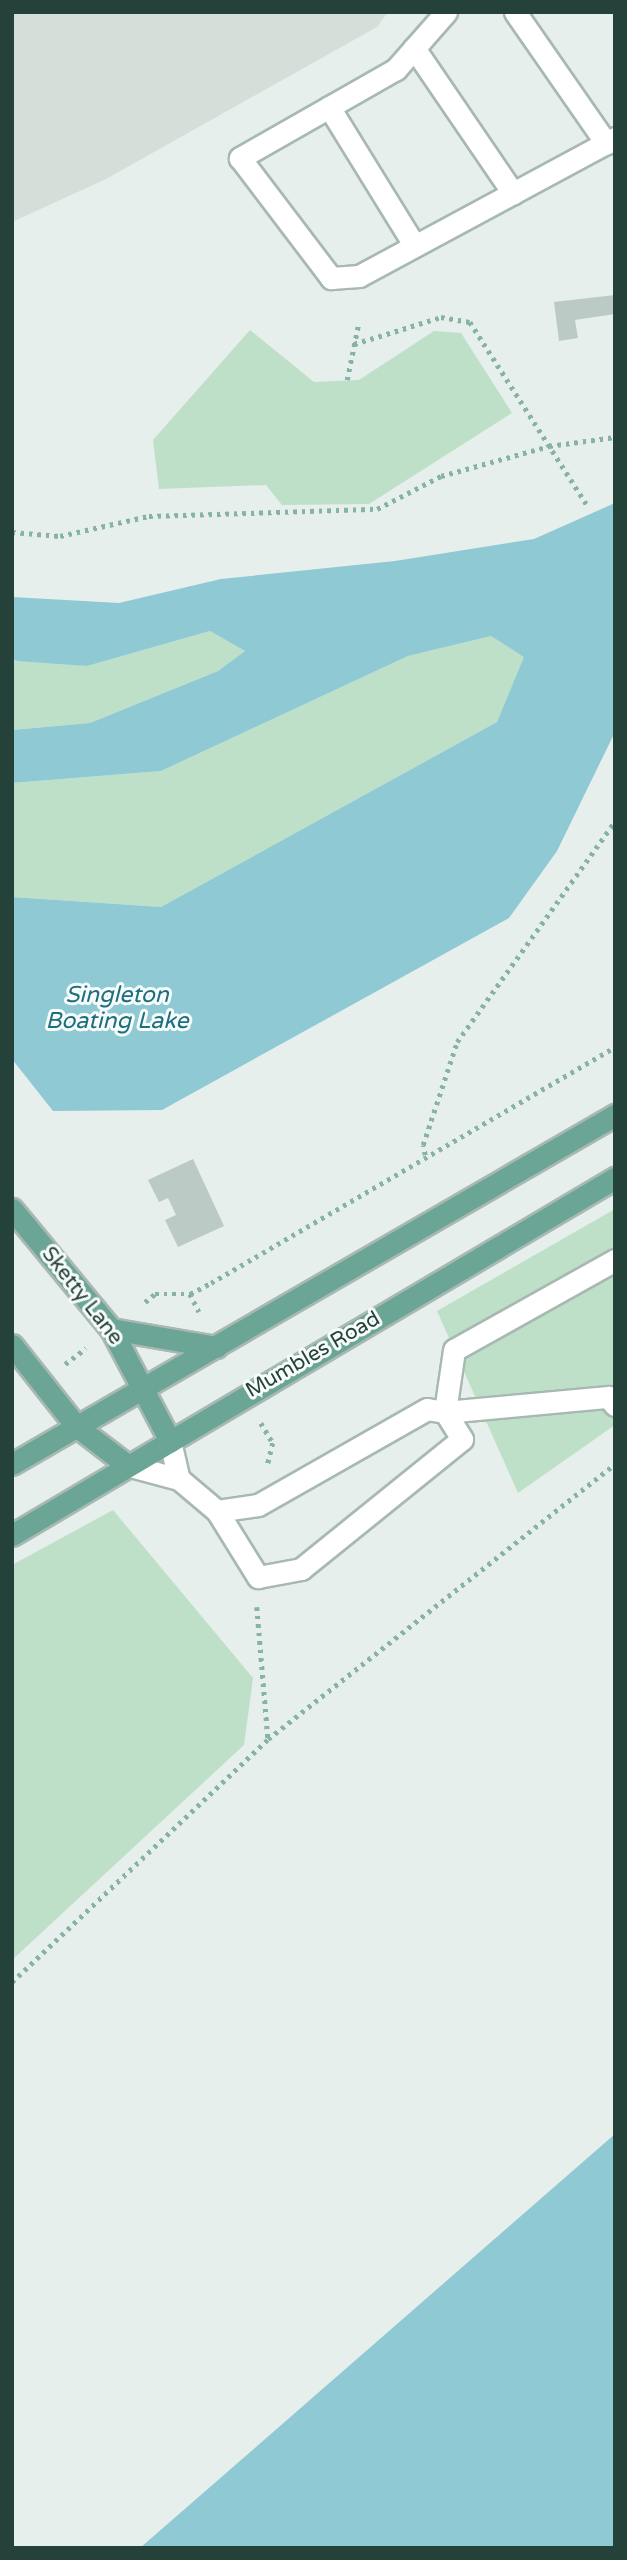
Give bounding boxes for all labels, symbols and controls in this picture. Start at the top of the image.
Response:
water label: Singleton Boating Lake [46,981,188,1035]
street label: Sketty Lane [36,1242,128,1350]
street label: Mumbles Road [241,1306,385,1404]

